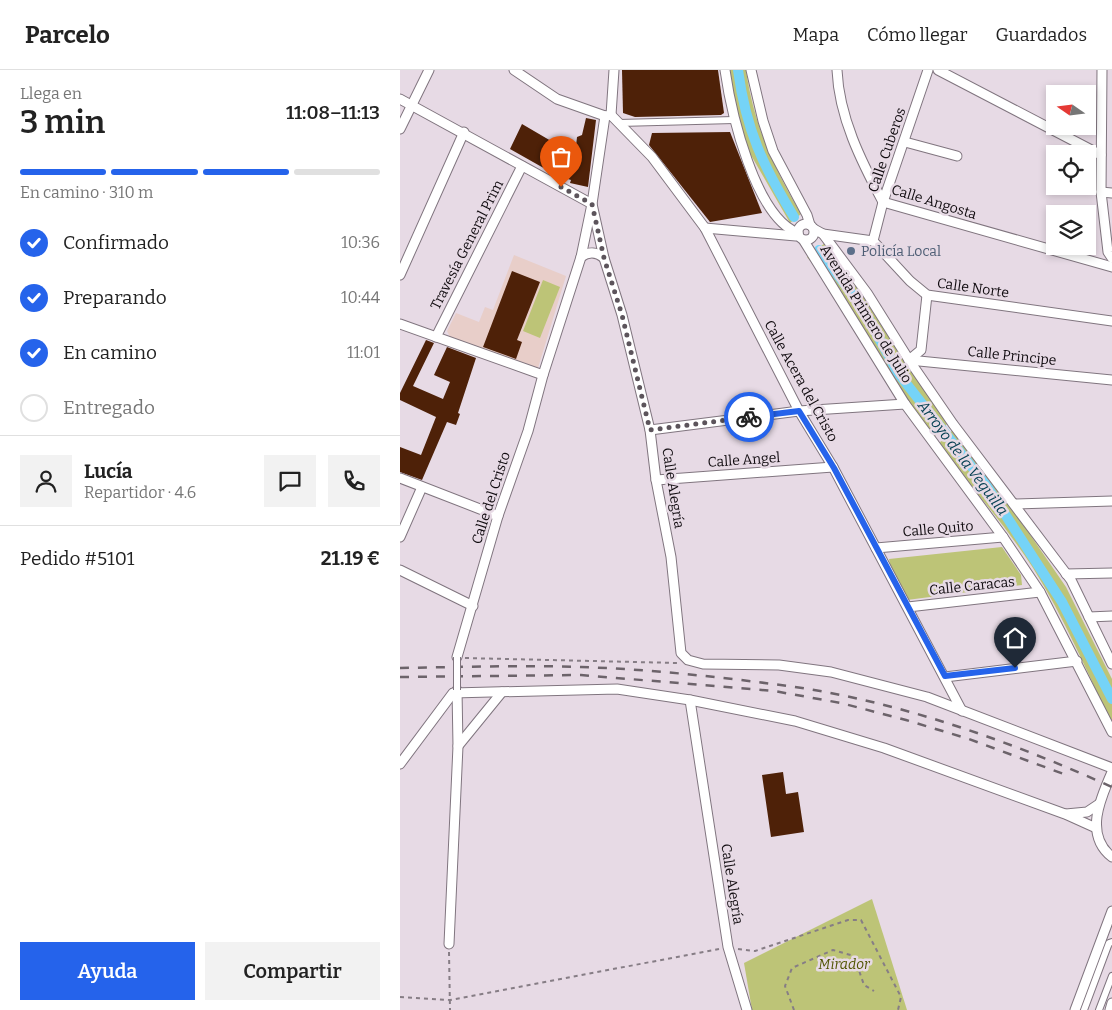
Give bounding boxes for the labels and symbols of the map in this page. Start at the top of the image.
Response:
north arrow [1046,85,1096,135]
street label: Calle Cuberos [865,105,909,195]
pin [540,136,582,187]
street label: Travesía General Prim [427,177,507,313]
street label: Calle Angosta [889,181,979,223]
street label: Avenida Primero de Julio [816,242,916,386]
place label: Policía Local [861,243,941,260]
marker: Policía Local [845,245,857,257]
street label: Calle Norte [936,275,1010,301]
street label: Calle Acera del Cristo [760,317,842,445]
street label: Calle Principe [967,343,1057,369]
courier [724,392,774,442]
water label: Arroyo de la Veguilla [913,396,1012,519]
street label: Calle Alegría [658,446,688,530]
street label: Calle Angel [707,449,781,471]
street label: Calle del Cristo [468,450,514,546]
street label: Calle Quito [902,517,974,541]
street label: Calle Caracas [928,573,1016,599]
pin [994,617,1036,668]
street label: Calle Alegría [717,842,747,926]
park label: Mirador [818,956,871,973]

